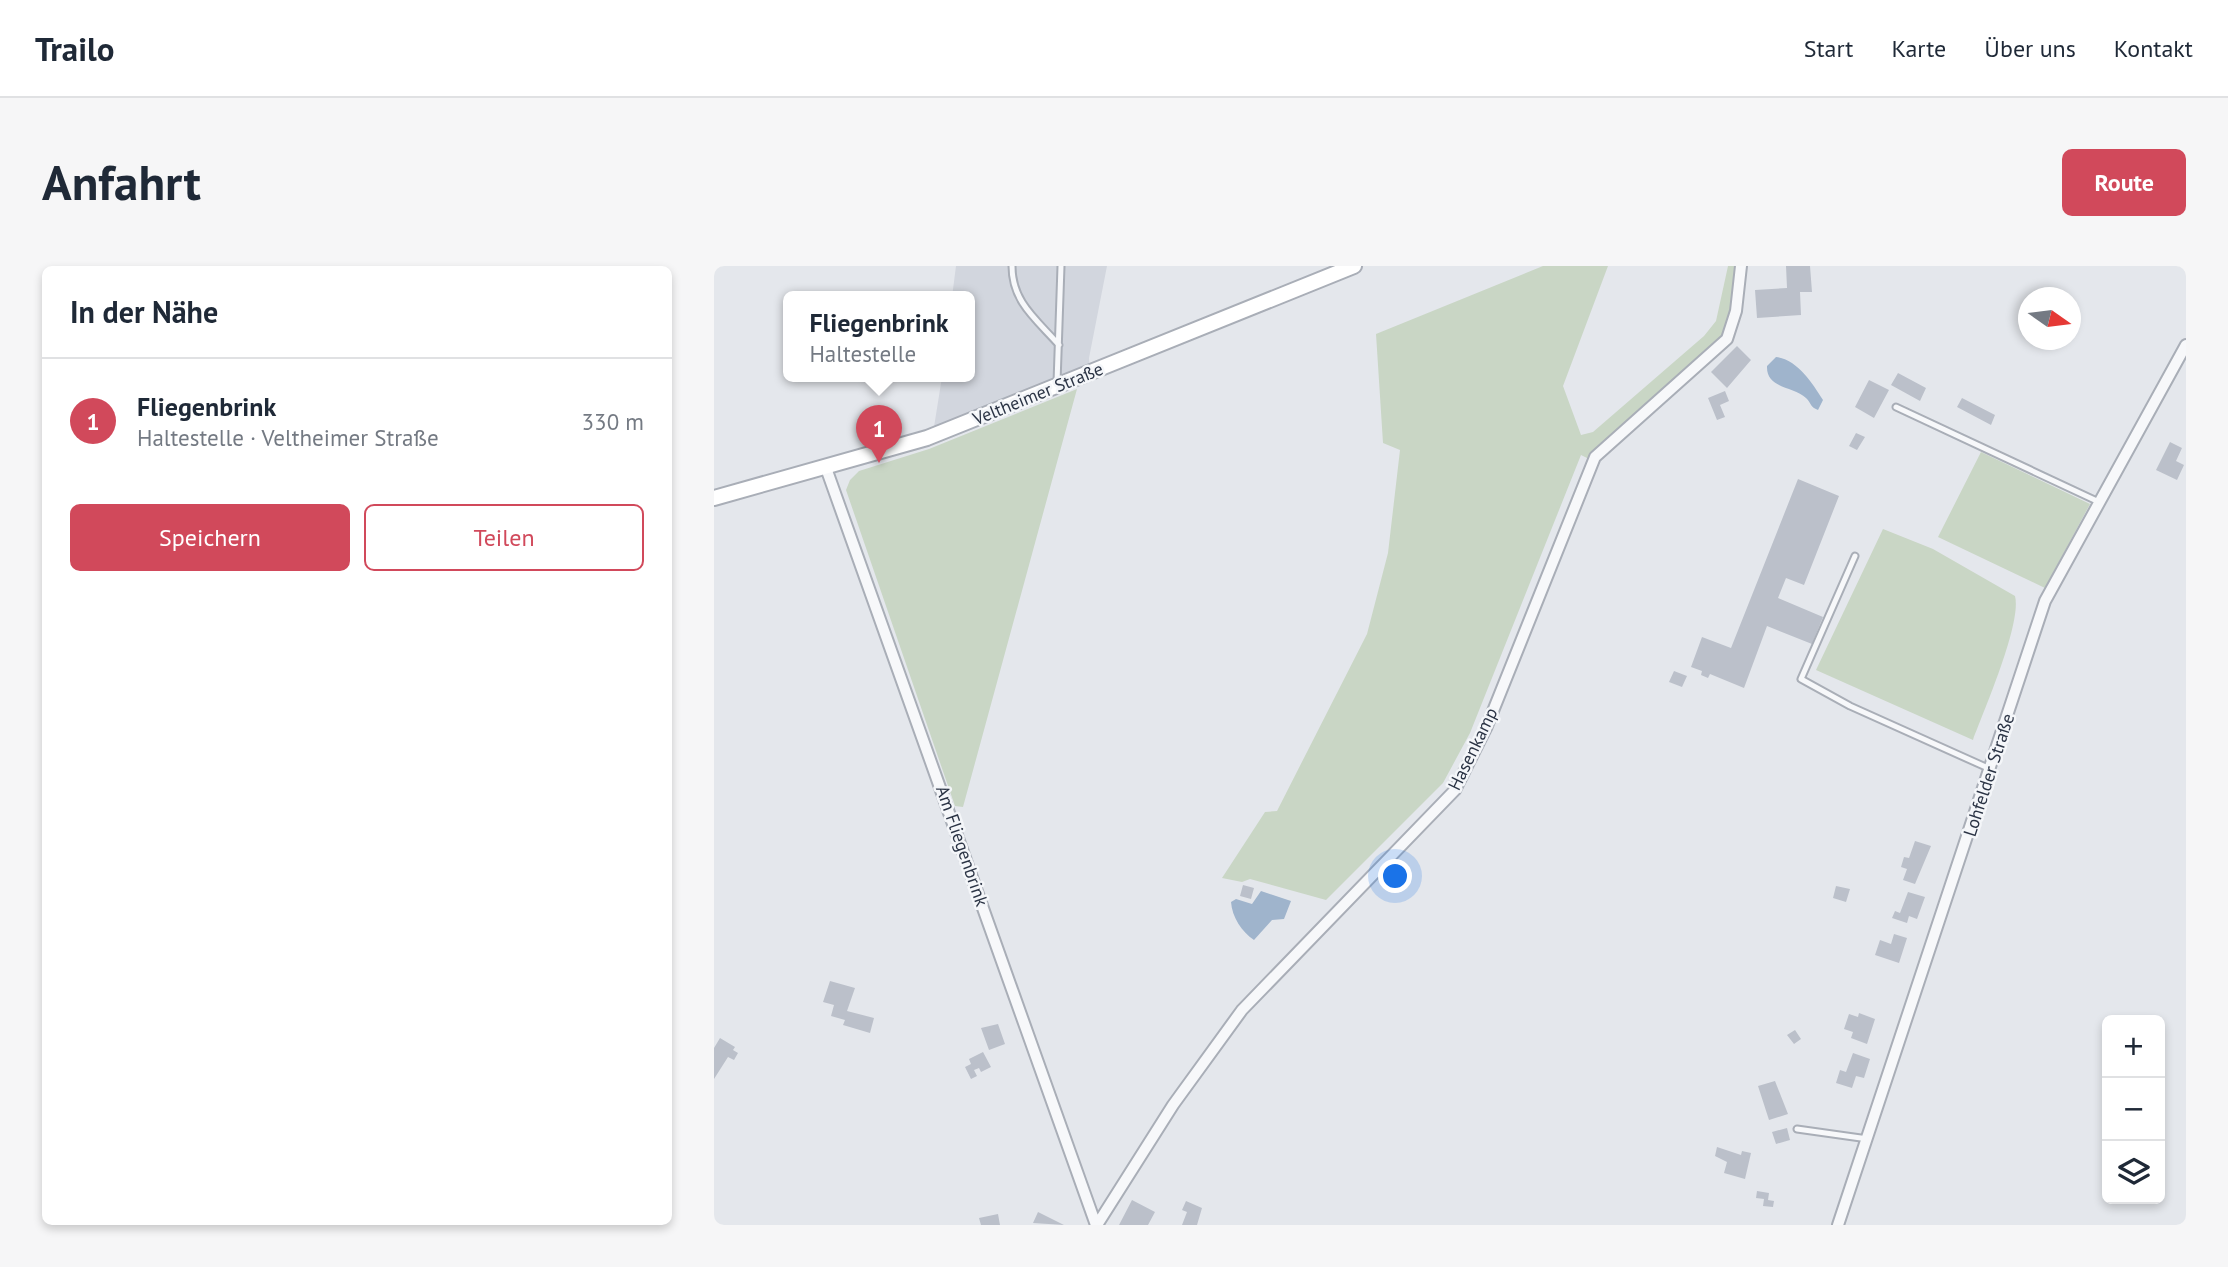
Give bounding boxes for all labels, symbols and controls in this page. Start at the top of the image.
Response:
text: Trailo [35,27,115,70]
text: Start [1804,33,1853,64]
text: Karte [1891,33,1946,64]
text: Über uns [1984,33,2076,64]
text: Kontakt [2114,33,2193,64]
button: Route [2062,149,2186,216]
text: Anfahrt [42,150,201,214]
north arrow [2018,287,2081,350]
popup [783,291,975,382]
text: In der Nähe [70,292,218,331]
text: Fliegenbrink [809,306,949,339]
text: Haltestelle [809,339,916,368]
street label: Veltheimer Straße [968,357,1106,431]
text: Fliegenbrink [137,390,276,423]
pin: 1 [856,405,902,463]
text: 1 [86,407,100,436]
text: 330 m [582,407,644,436]
text: Haltestelle · Veltheimer Straße [137,423,439,452]
button: Speichern [70,504,350,571]
button: Teilen [364,504,644,571]
street label: Hasenkamp [1443,704,1503,794]
street label: Lohfelder Straße [1958,710,2019,839]
street label: Am Fliegenbrink [931,782,994,910]
your location [1378,859,1412,893]
map controls [2102,1015,2165,1204]
button: + [2102,1015,2165,1078]
button: − [2102,1078,2165,1141]
button: layers [2102,1141,2165,1204]

